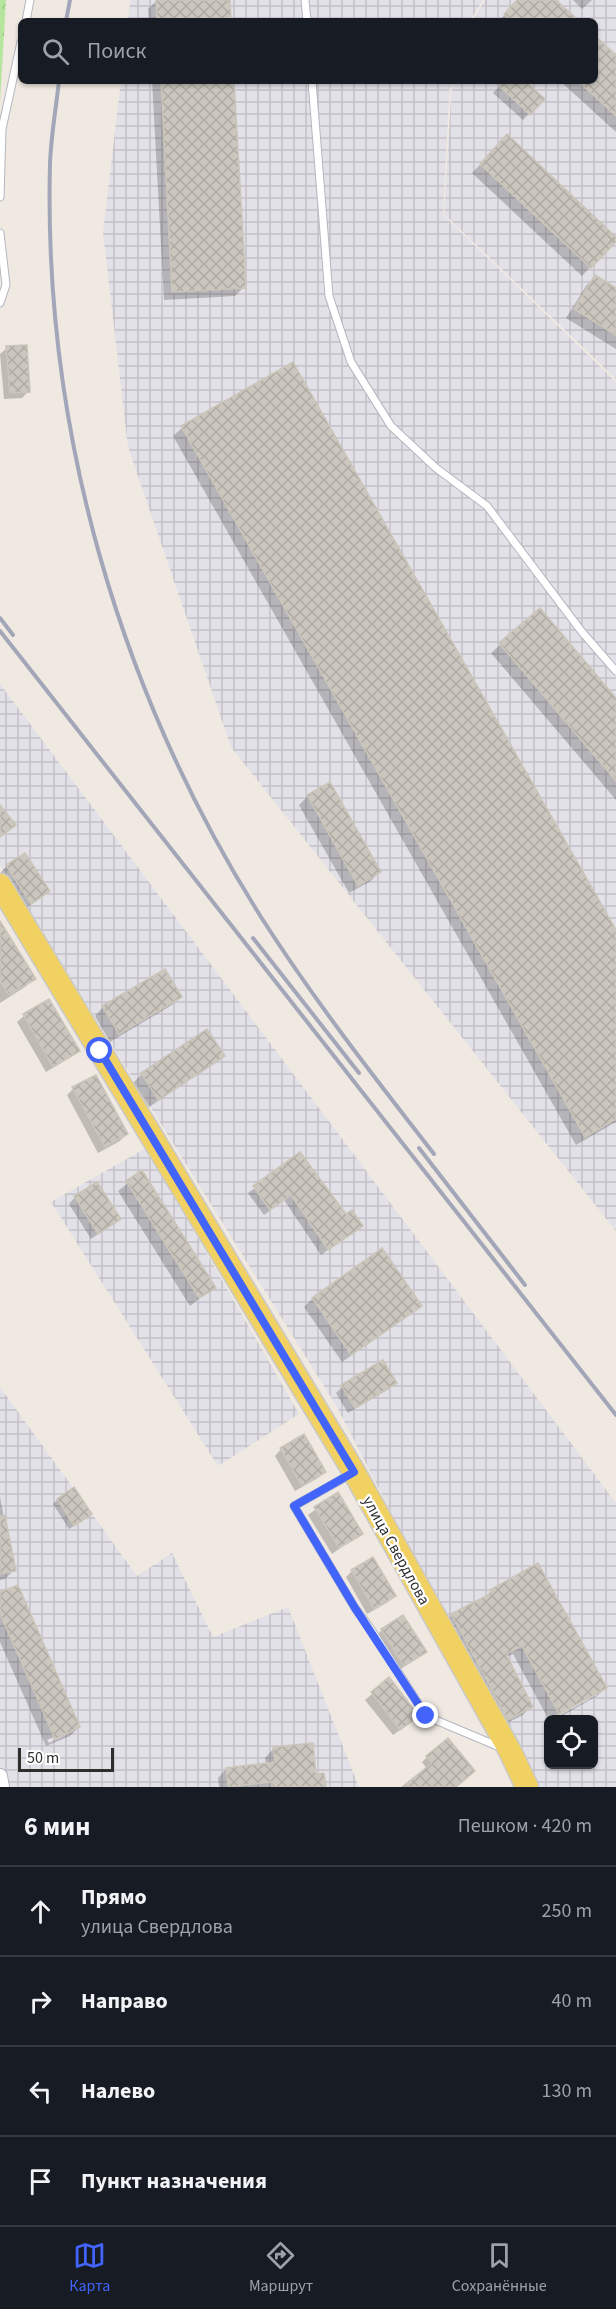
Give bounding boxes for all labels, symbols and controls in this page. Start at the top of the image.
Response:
search box [18,18,598,84]
icon: search [39,35,72,68]
text: Поиск [87,35,146,67]
route start [86,1037,112,1063]
street label: улица Свердлова [357,1492,435,1609]
route end [412,1702,438,1728]
map controls [544,1715,598,1769]
button: locate [544,1715,598,1769]
scale bar [18,1745,114,1772]
text: 50 m [27,1747,59,1769]
text: 6 мин [24,1808,90,1845]
text: Пешком · 420 m [458,1812,592,1840]
text: Прямо [81,1881,147,1913]
icon: ahead [24,1895,57,1928]
text: 250 m [542,1897,592,1925]
text: улица Свердлова [81,1913,233,1941]
icon: right [24,1985,57,2018]
text: Направо [81,1985,168,2017]
text: 40 m [552,1987,592,2015]
icon: left [24,2075,57,2108]
text: Налево [81,2075,155,2107]
text: 130 m [542,2077,592,2105]
icon: arrive [24,2165,57,2198]
text: Пункт назначения [81,2165,267,2197]
tab: Карта [69,2239,110,2297]
tab: Маршрут [249,2239,313,2297]
tab: Сохранённые [452,2239,547,2297]

